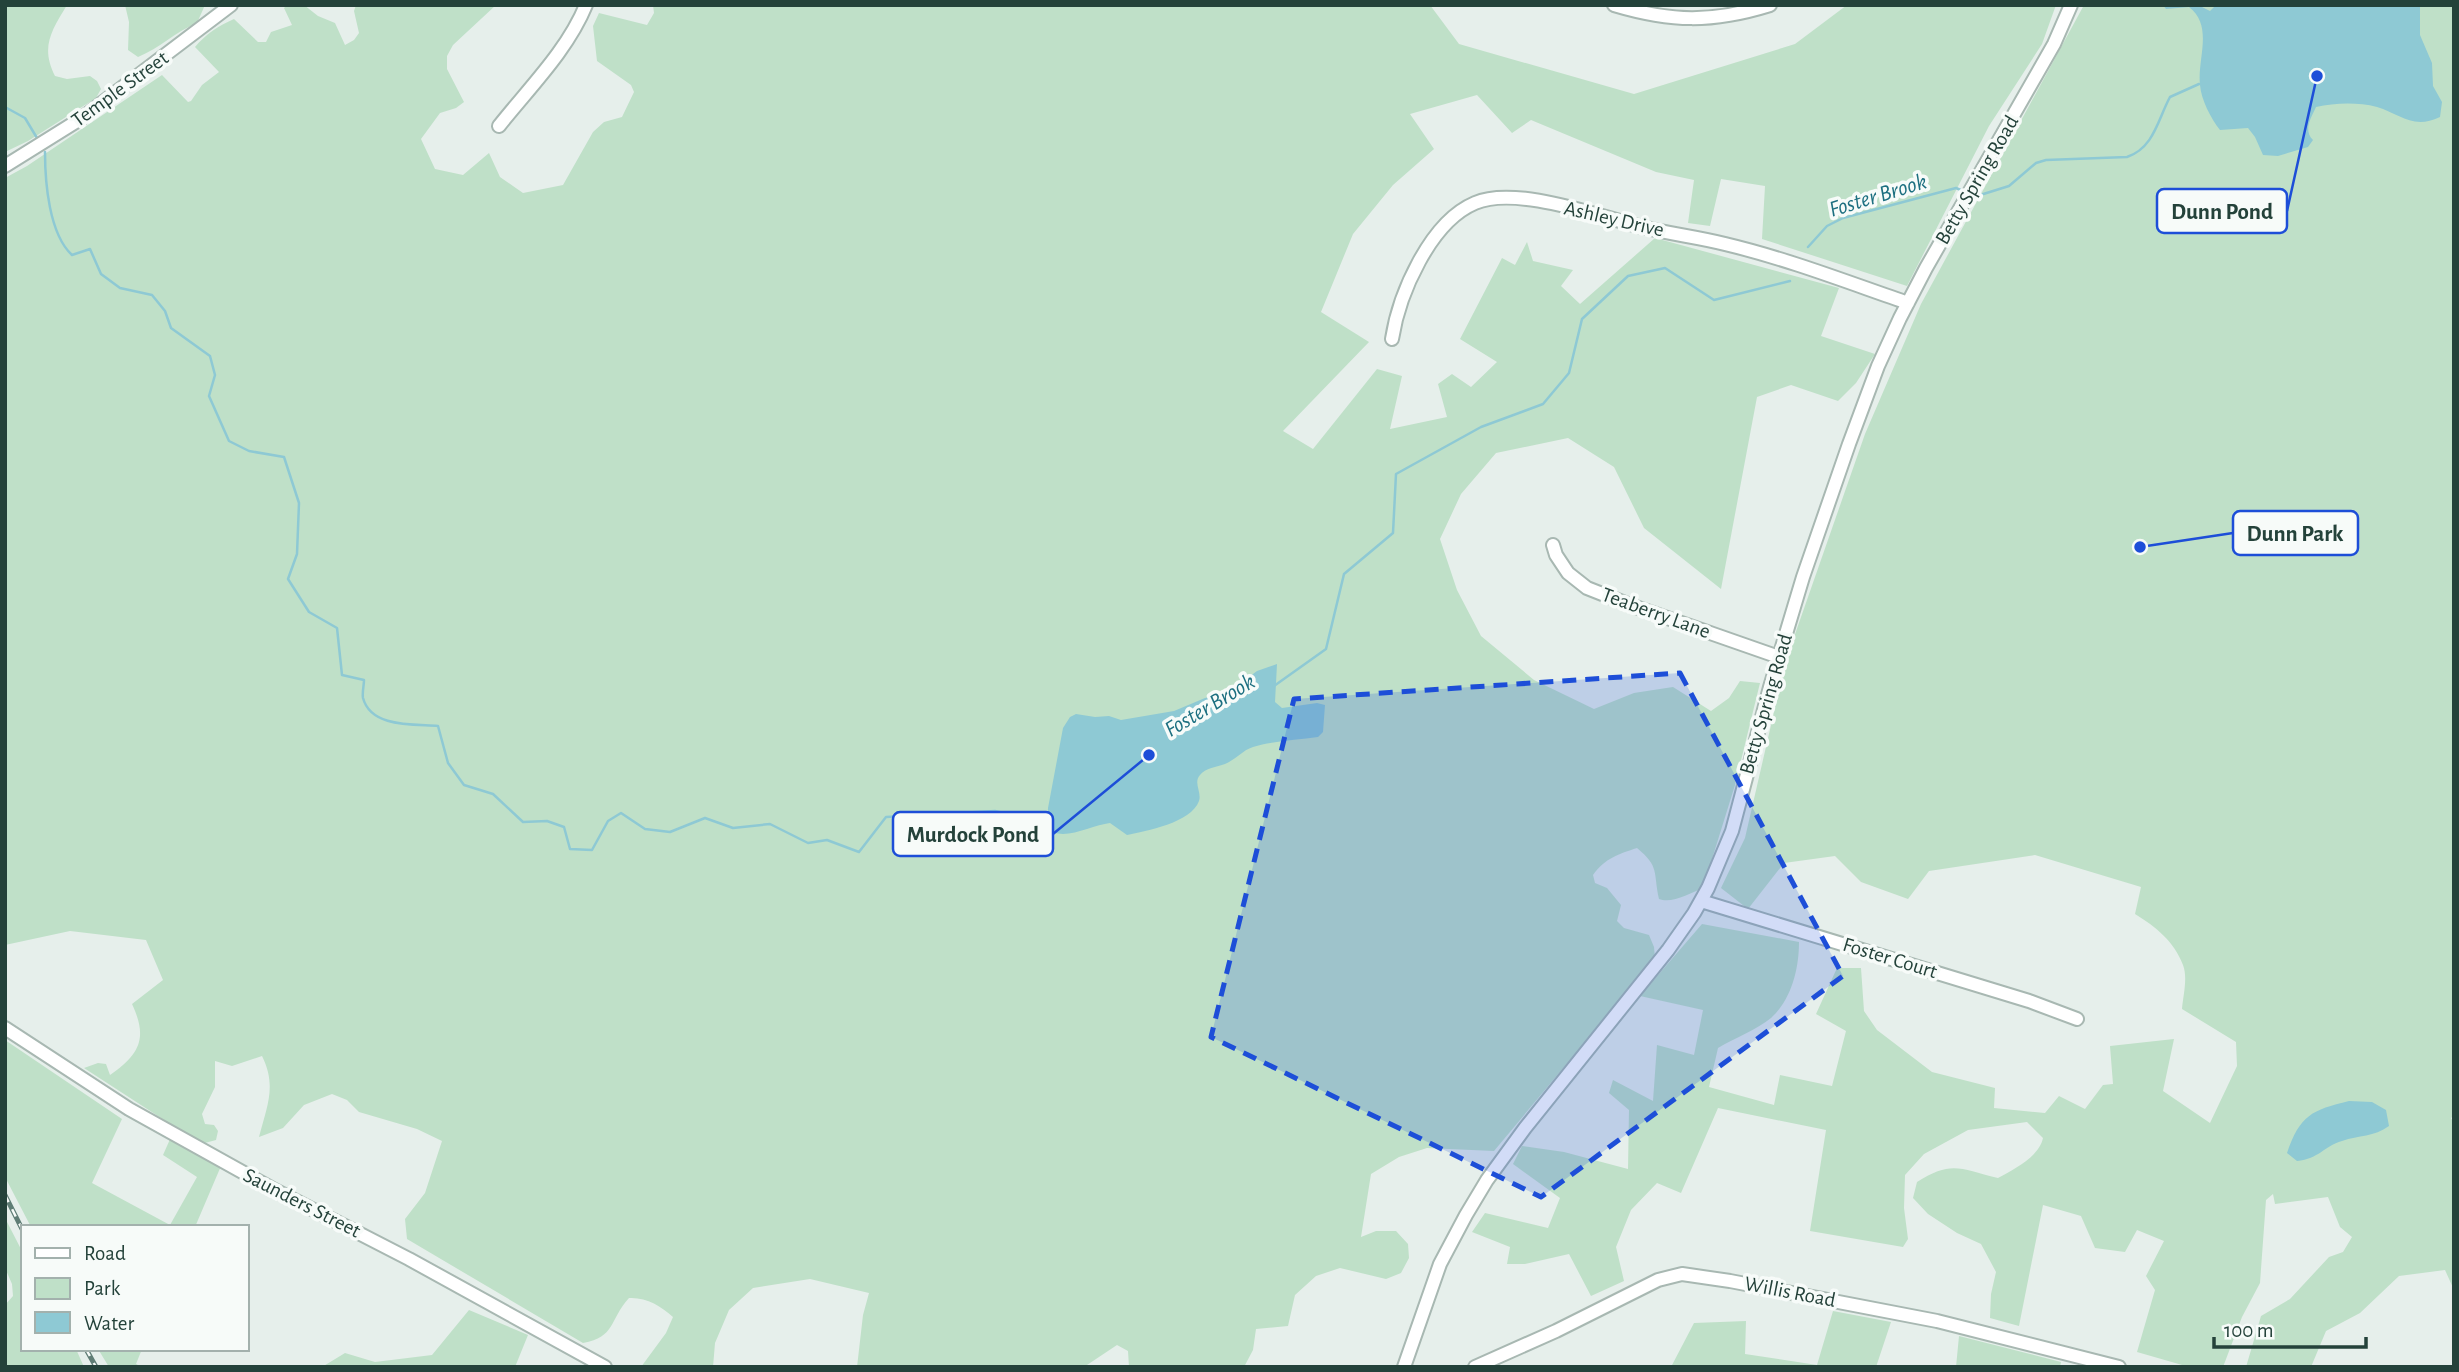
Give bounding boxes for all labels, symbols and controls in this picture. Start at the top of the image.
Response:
street label: Temple Street [68,47,172,131]
street label: Betty Spring Road [1932,112,2022,248]
water label: Foster Brook [1826,170,1930,222]
callout: Dunn Pond [2157,189,2287,233]
street label: Ashley Drive [1562,197,1666,241]
text: Dunn Pond [2171,201,2273,224]
callout: Dunn Park [2233,511,2358,555]
text: Dunn Park [2247,523,2344,546]
street label: Teaberry Lane [1599,584,1713,642]
street label: Betty Spring Road [1736,631,1796,777]
water label: Foster Brook [1161,670,1259,742]
callout: Murdock Pond [893,812,1053,856]
text: Murdock Pond [907,824,1039,847]
street label: Foster Court [1840,934,1940,982]
street label: Saunders Street [240,1164,364,1242]
legend [21,1225,248,1351]
text: Road [84,1243,126,1264]
street label: Willis Road [1743,1273,1837,1311]
text: Park [84,1278,121,1299]
scale bar [2214,1306,2366,1350]
text: Water [84,1313,134,1334]
text: 100 m [2224,1320,2274,1341]

